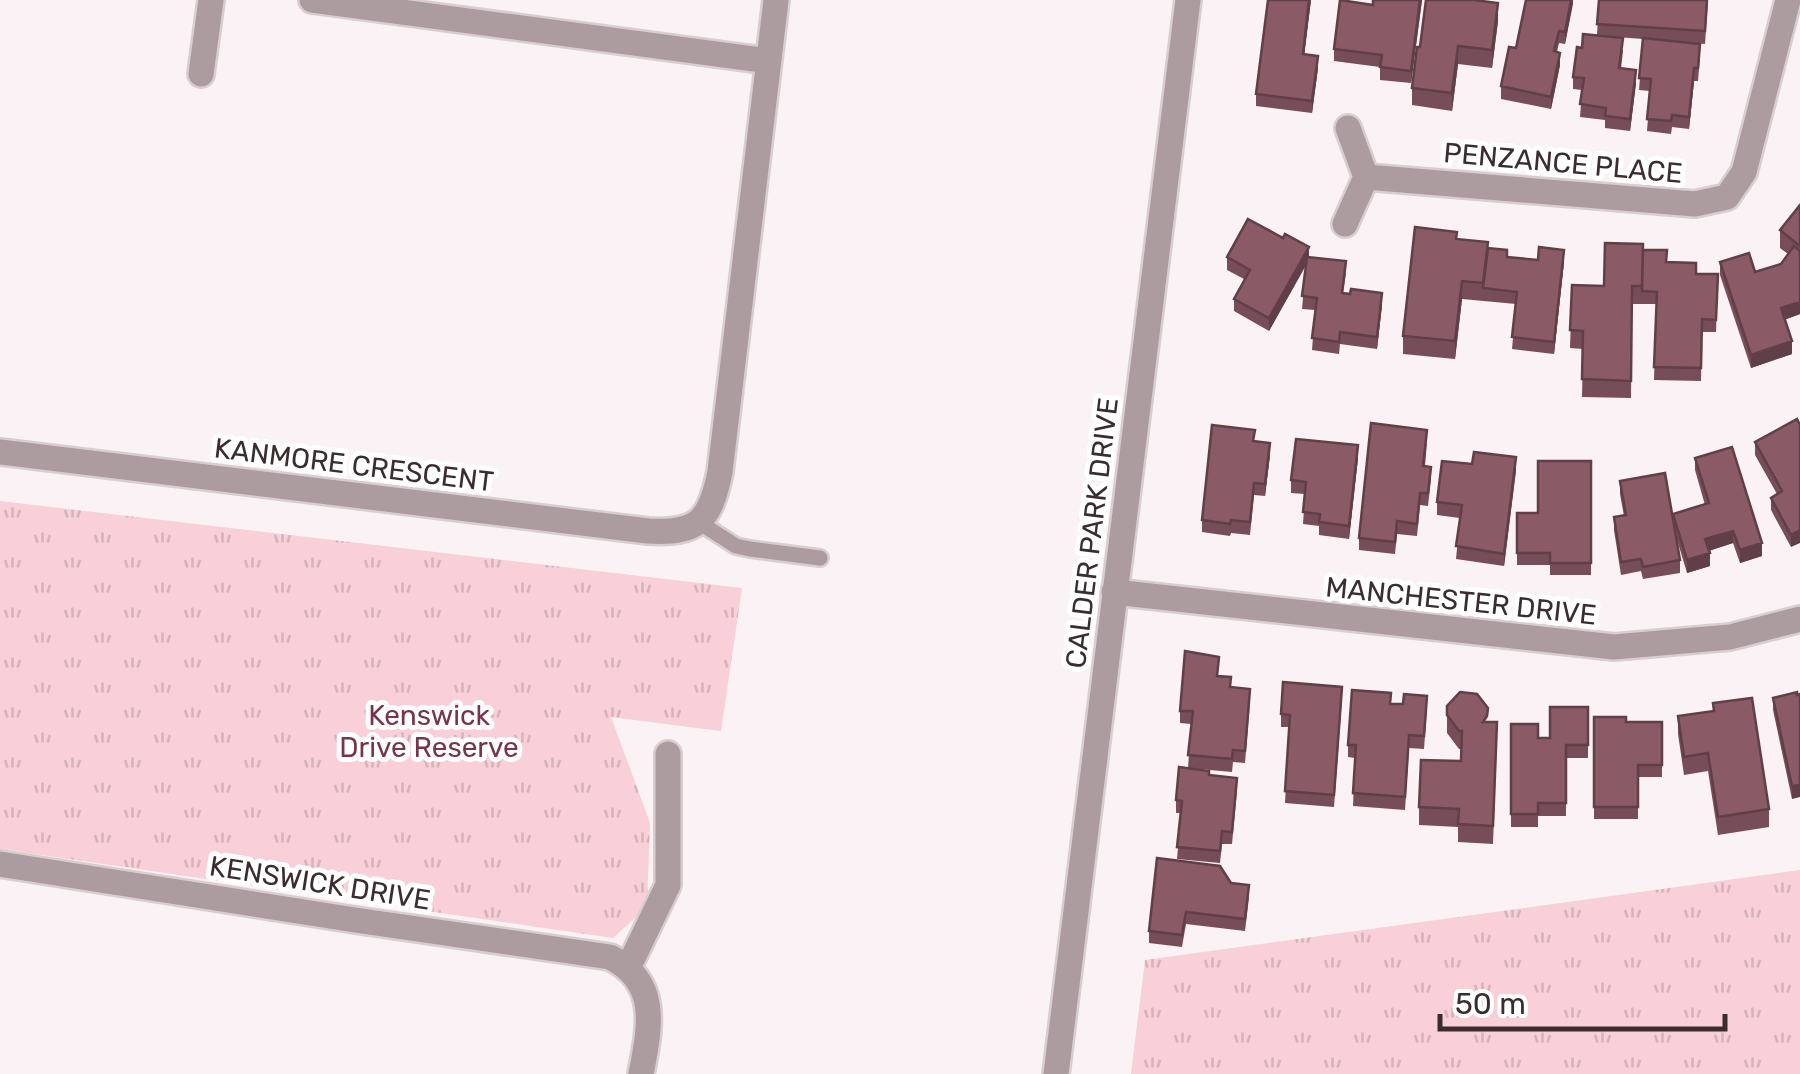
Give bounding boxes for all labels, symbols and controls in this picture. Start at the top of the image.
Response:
street label: PENZANCE PLACE [1442,136,1684,190]
street label: CALDER PARK DRIVE [1059,396,1125,670]
street label: KANMORE CRESCENT [212,431,496,499]
street label: MANCHESTER DRIVE [1324,570,1598,632]
park label: Kenswick Drive Reserve [339,699,519,764]
street label: KENSWICK DRIVE [207,849,433,917]
scale bar [1440,969,1725,1031]
text: 50 m [1455,986,1526,1022]

